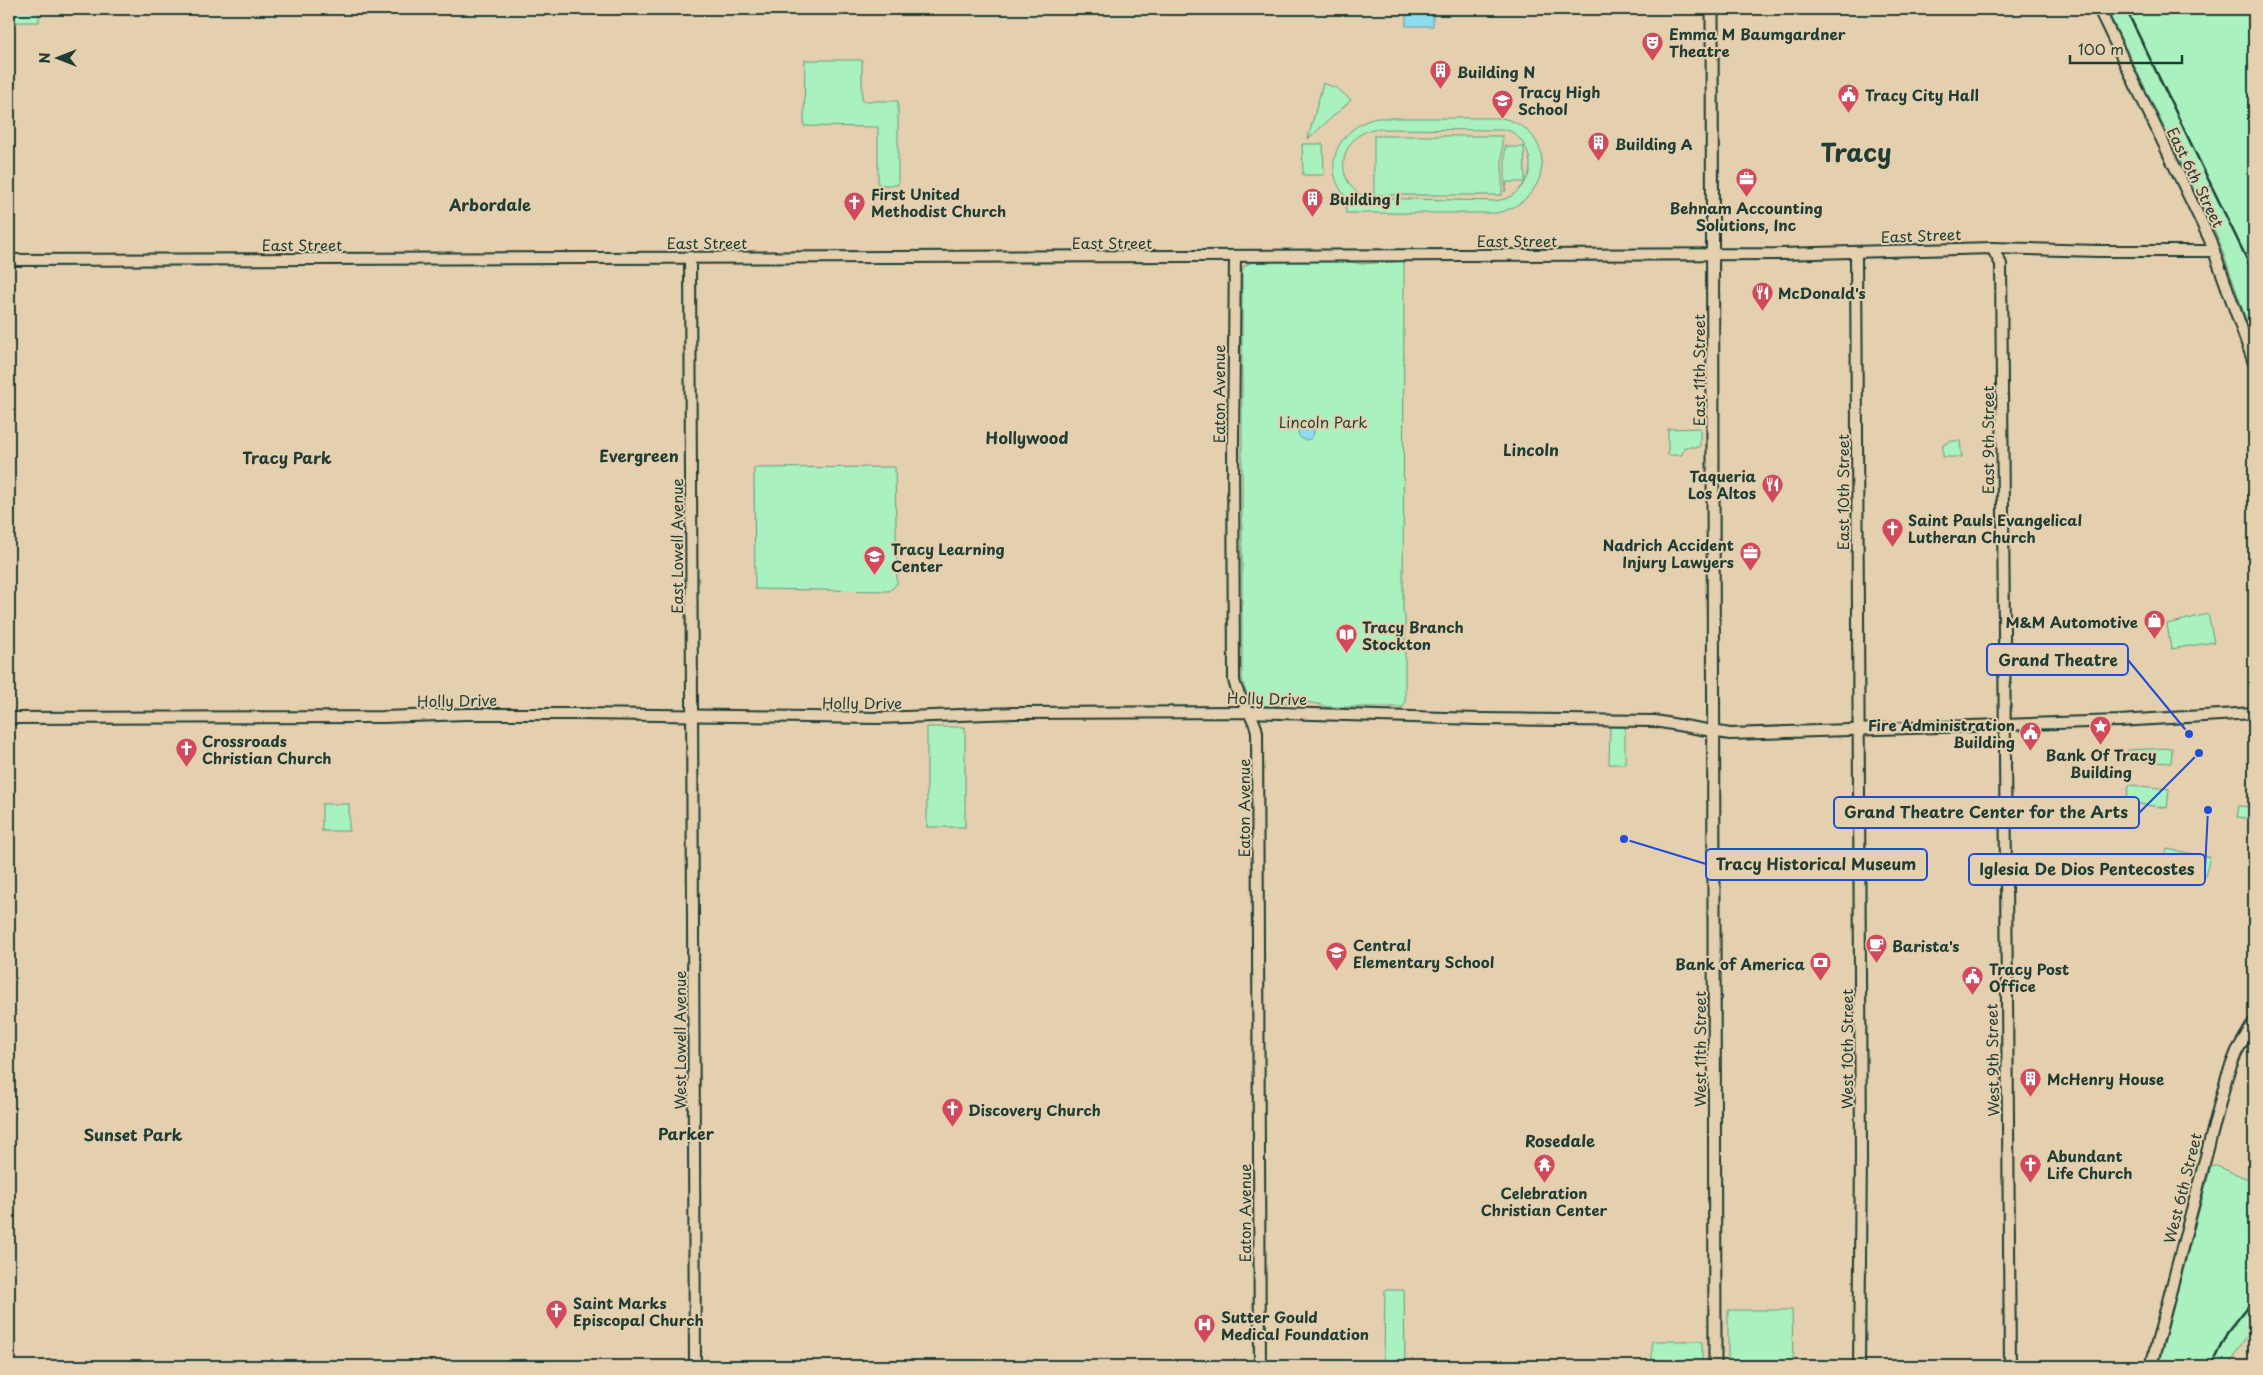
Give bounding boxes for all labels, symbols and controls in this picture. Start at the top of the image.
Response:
place label: Emma M Baumgardner Theatre [1669,22,1846,62]
theatre icon: Emma M Baumgardner Theatre [1641,30,1665,61]
north arrow [32,32,82,82]
scale bar [2070,32,2183,64]
text: 100 m [2078,37,2124,60]
text: N [34,52,55,64]
building icon: Building N [1429,59,1453,90]
place label: Building N [1457,60,1535,83]
place label: Tracy High School [1518,80,1600,120]
public building icon: Tracy City Hall [1837,82,1861,113]
place label: Tracy City Hall [1865,83,1979,106]
school or university icon: Tracy High School [1490,88,1514,119]
street label: East 6th Street [2162,123,2230,231]
building icon: Building A [1587,131,1611,162]
place label: Building A [1615,132,1693,155]
district label: Tracy [1820,133,1892,171]
office icon: Behnam Accounting Solutions, Inc [1734,166,1758,197]
place label: First United Methodist Church [871,182,1006,222]
building icon: Building I [1301,186,1325,217]
place label: Building I [1329,187,1400,210]
church icon: First United Methodist Church [843,190,867,221]
district label: Arbordale [448,192,531,216]
place label: Behnam Accounting Solutions, Inc [1669,196,1823,236]
street label: East Street [1880,222,1962,248]
street label: East Street [1477,229,1557,252]
street label: East Street [667,231,747,254]
street label: East Street [1072,231,1152,254]
street label: East Street [262,233,342,256]
restaurant icon: McDonald's [1750,280,1774,311]
place label: McDonald's [1778,281,1866,304]
street label: East 11th Street [1687,314,1710,426]
street label: Eaton Avenue [1207,345,1230,443]
street label: East 9th Street [1976,386,1999,494]
park label: Lincoln Park [1279,410,1367,433]
district label: Hollywood [986,425,1068,449]
street label: East 10th Street [1831,434,1854,550]
district label: Lincoln [1503,437,1559,461]
district label: Evergreen [599,443,679,467]
district label: Tracy Park [242,445,332,469]
place label: Taqueria Los Altos [1688,464,1757,504]
restaurant icon: Taqueria Los Altos [1760,472,1784,503]
street label: East Lowell Avenue [665,478,688,614]
place label: Saint Pauls Evangelical Lutheran Church [1908,508,2082,548]
church icon: Saint Pauls Evangelical Lutheran Church [1880,516,1904,547]
place label: Nadrich Accident Injury Lawyers [1603,533,1734,573]
place label: Tracy Learning Center [891,537,1005,577]
office icon: Nadrich Accident Injury Lawyers [1738,541,1762,572]
school or university icon: Tracy Learning Center [863,545,887,576]
shop icon: M&M Automotive [2142,609,2166,640]
place label: M&M Automotive [2006,610,2138,633]
place label: Tracy Branch Stockton [1362,615,1464,655]
library icon: Tracy Branch Stockton [1334,623,1358,654]
callout: Grand Theatre [1987,644,2128,675]
text: Grand Theatre [1998,647,2118,671]
street label: Holly Drive [1227,686,1307,710]
street label: Holly Drive [417,688,497,712]
street label: Holly Drive [822,691,902,714]
place label: Fire Administration Building [1868,713,2015,753]
place icon: Bank Of Tracy Building [2089,714,2113,745]
public building icon: Fire Administration Building [2019,721,2043,752]
place label: Crossroads Christian Church [202,729,332,769]
church icon: Crossroads Christian Church [174,737,198,768]
place label: Bank Of Tracy Building [2046,743,2157,783]
street label: Eaton Avenue [1232,759,1255,857]
callout: Grand Theatre Center for the Arts [1834,797,2139,828]
text: Grand Theatre Center for the Arts [1844,799,2128,823]
callout: Tracy Historical Museum [1706,849,1927,880]
text: Tracy Historical Museum [1716,851,1916,875]
callout: Iglesia De Dios Pentecostes [1969,854,2205,885]
text: Iglesia De Dios Pentecostes [1979,856,2195,880]
place label: Central Elementary School [1353,933,1494,973]
cafe icon: Barista's [1864,933,1888,964]
place label: Barista's [1892,934,1960,957]
school or university icon: Central Elementary School [1325,941,1349,972]
bank icon: Bank of America [1809,951,1833,982]
place label: Bank of America [1675,952,1806,975]
place label: Tracy Post Office [1989,957,2069,997]
public building icon: Tracy Post Office [1961,965,1985,996]
street label: West Lowell Avenue [668,970,691,1110]
street label: West 10th Street [1835,989,1858,1109]
street label: West 11th Street [1688,991,1711,1107]
street label: West 9th Street [1980,1003,2004,1117]
building icon: McHenry House [2019,1066,2043,1097]
place label: McHenry House [2047,1067,2164,1090]
church icon: Discovery Church [940,1097,964,1128]
place label: Discovery Church [968,1098,1101,1121]
district label: Parker [658,1121,715,1145]
district label: Sunset Park [84,1122,183,1146]
district label: Rosedale [1525,1128,1595,1152]
street label: West 6th Street [2157,1130,2207,1246]
place label: Abundant Life Church [2047,1144,2132,1184]
temple icon: Celebration Christian Center [1532,1152,1556,1183]
church icon: Abundant Life Church [2019,1152,2043,1183]
street label: Eaton Avenue [1233,1164,1256,1262]
place label: Celebration Christian Center [1481,1181,1608,1221]
place label: Saint Marks Episcopal Church [573,1291,704,1331]
church icon: Saint Marks Episcopal Church [545,1299,569,1330]
place label: Sutter Gould Medical Foundation [1221,1305,1369,1345]
hospital icon: Sutter Gould Medical Foundation [1193,1313,1217,1344]

